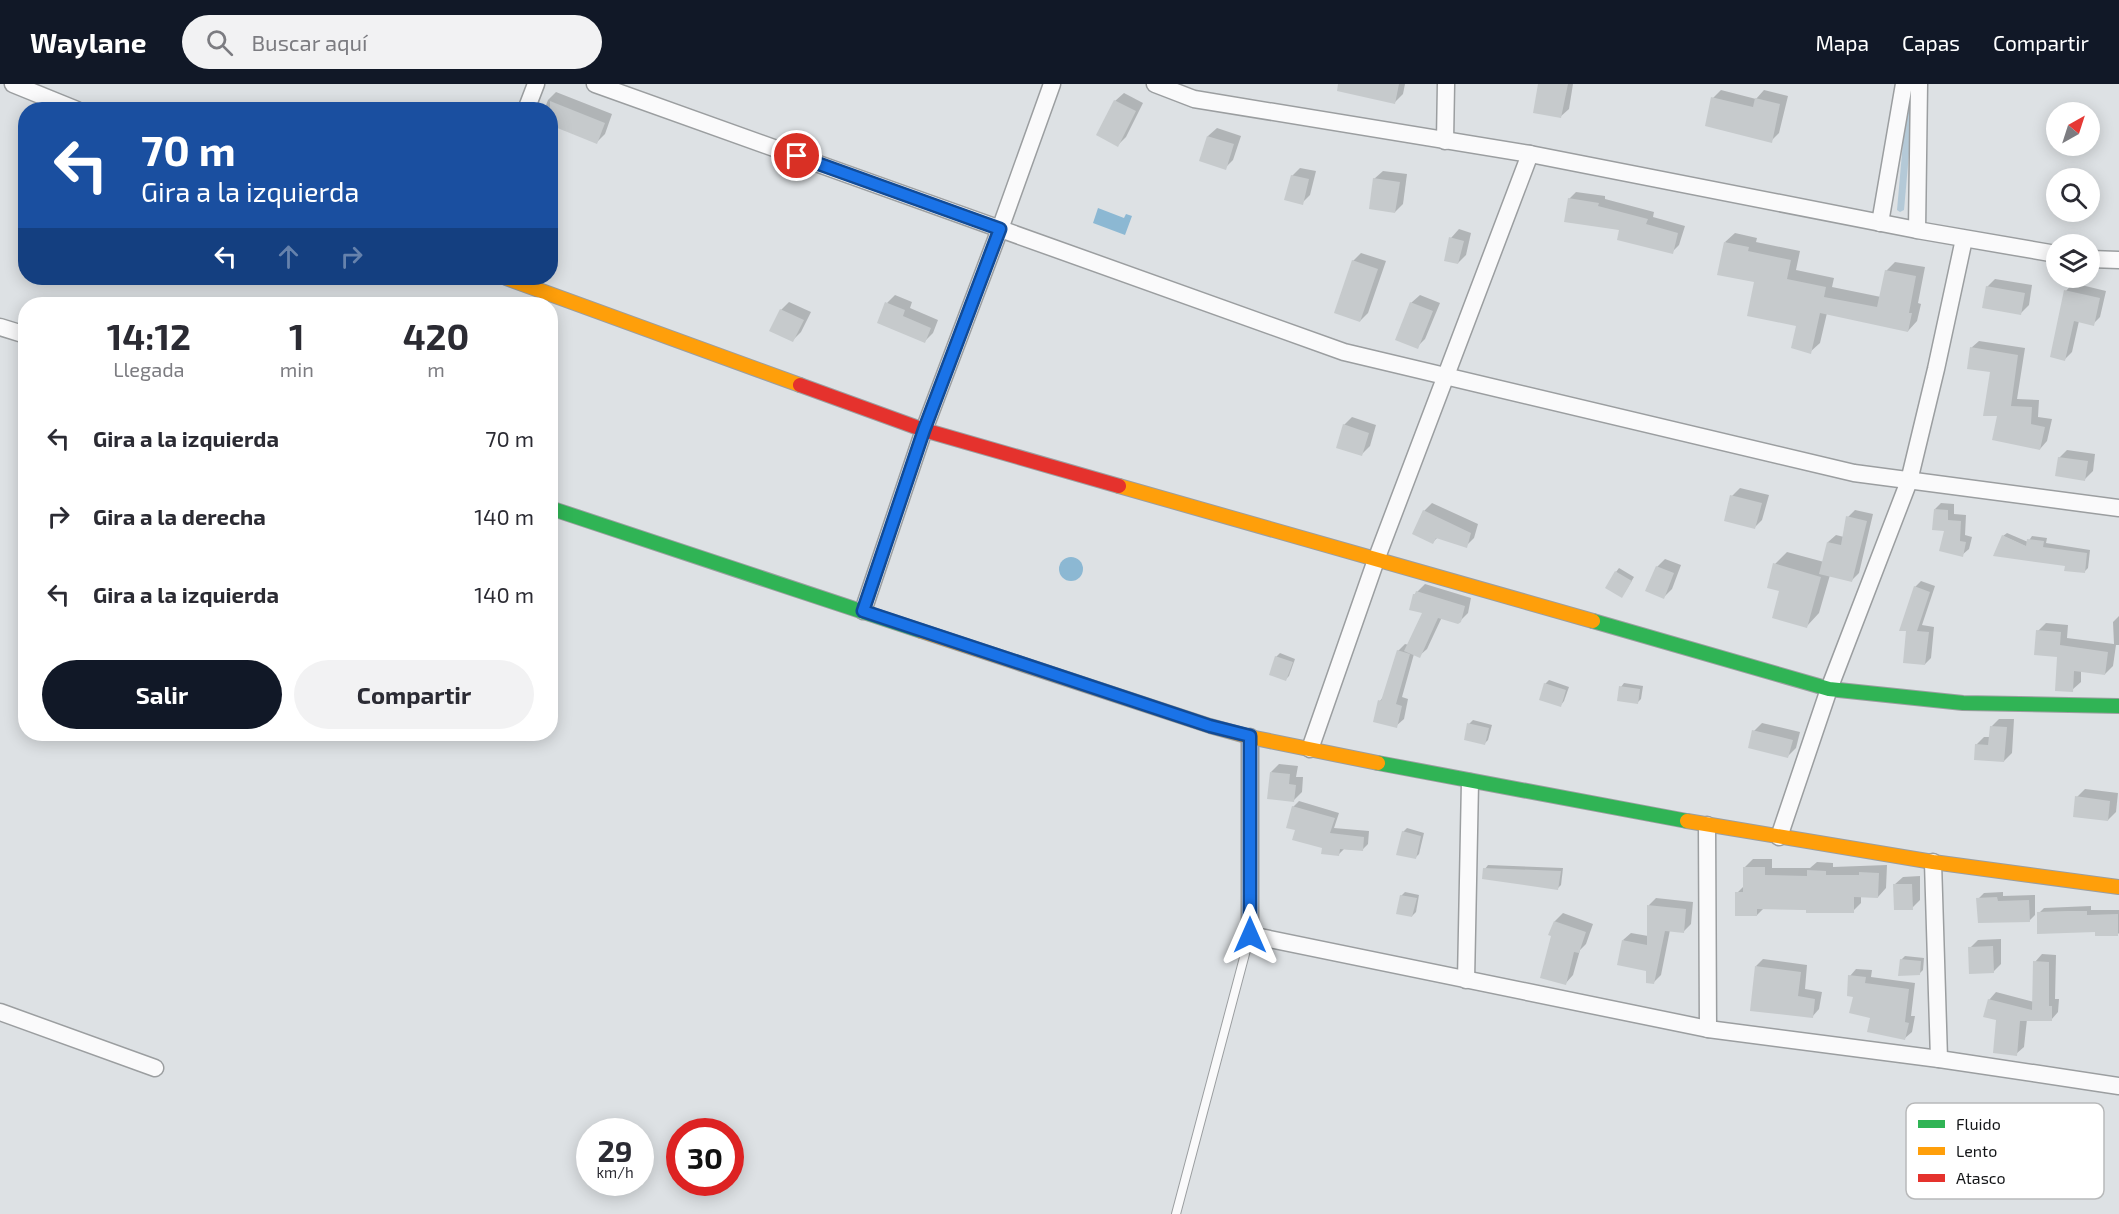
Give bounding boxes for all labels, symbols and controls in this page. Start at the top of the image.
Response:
search box [182,15,602,69]
text: Waylane [30,25,146,59]
icon: search [203,26,236,59]
text: Buscar aquí [251,29,368,55]
text: Mapa [1815,30,1869,55]
text: Capas [1902,30,1960,55]
text: Compartir [1993,30,2089,55]
north arrow [2046,102,2100,156]
map controls [2046,102,2100,288]
text: 70 m [141,124,236,174]
icon: left [42,126,120,204]
pin [771,130,822,181]
icon: arrive [780,139,813,172]
button: search [2046,168,2100,222]
text: Gira a la izquierda [141,175,359,207]
button: layers [2046,234,2100,288]
icon: left [209,240,242,273]
icon: ahead [272,240,305,273]
icon: right [335,240,368,273]
text: 14:12 [107,314,191,357]
text: 1 [289,314,305,357]
text: 420 [403,314,469,357]
text: Llegada [113,357,185,381]
text: min [280,357,314,381]
text: m [427,357,445,381]
icon: left [42,422,75,455]
text: Gira a la izquierda [93,425,279,451]
text: 70 m [485,425,534,451]
icon: right [42,500,75,533]
text: Gira a la derecha [93,503,266,529]
text: 140 m [474,503,534,529]
icon: left [42,578,75,611]
text: Gira a la izquierda [93,581,279,607]
text: 140 m [474,581,534,607]
button: Salir [42,660,282,729]
button: Compartir [294,660,534,729]
position arrow [1218,903,1282,967]
legend [1906,1103,2104,1199]
text: Fluido [1956,1114,2001,1133]
speed limit sign: 30 [666,1118,744,1196]
text: 29 [597,1132,633,1168]
text: Lento [1956,1141,1997,1160]
text: km/h [596,1163,634,1181]
text: Atasco [1956,1168,2006,1187]

